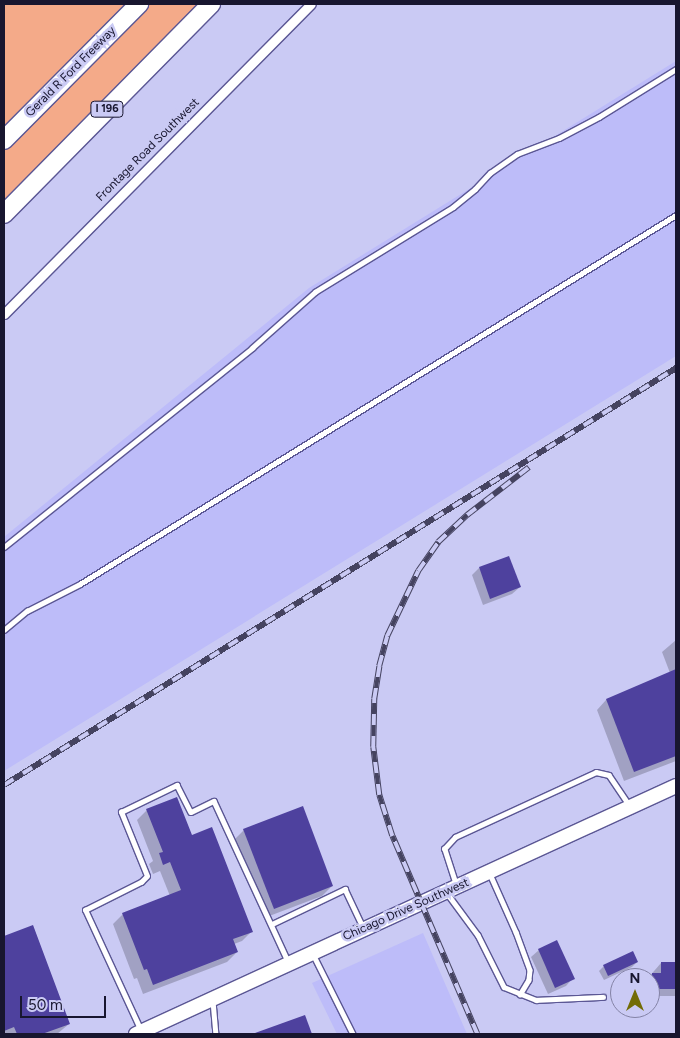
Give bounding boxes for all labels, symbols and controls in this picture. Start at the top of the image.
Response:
street label: Gerald R Ford Freeway [23,24,119,120]
street label: Frontage Road Southwest [93,95,203,205]
road number: I 196 [90,100,124,118]
street label: Chicago Drive Southwest [341,876,471,944]
north arrow [610,968,660,1018]
text: N [630,970,640,987]
scale bar [22,986,109,1018]
text: 50 m [28,996,63,1014]

